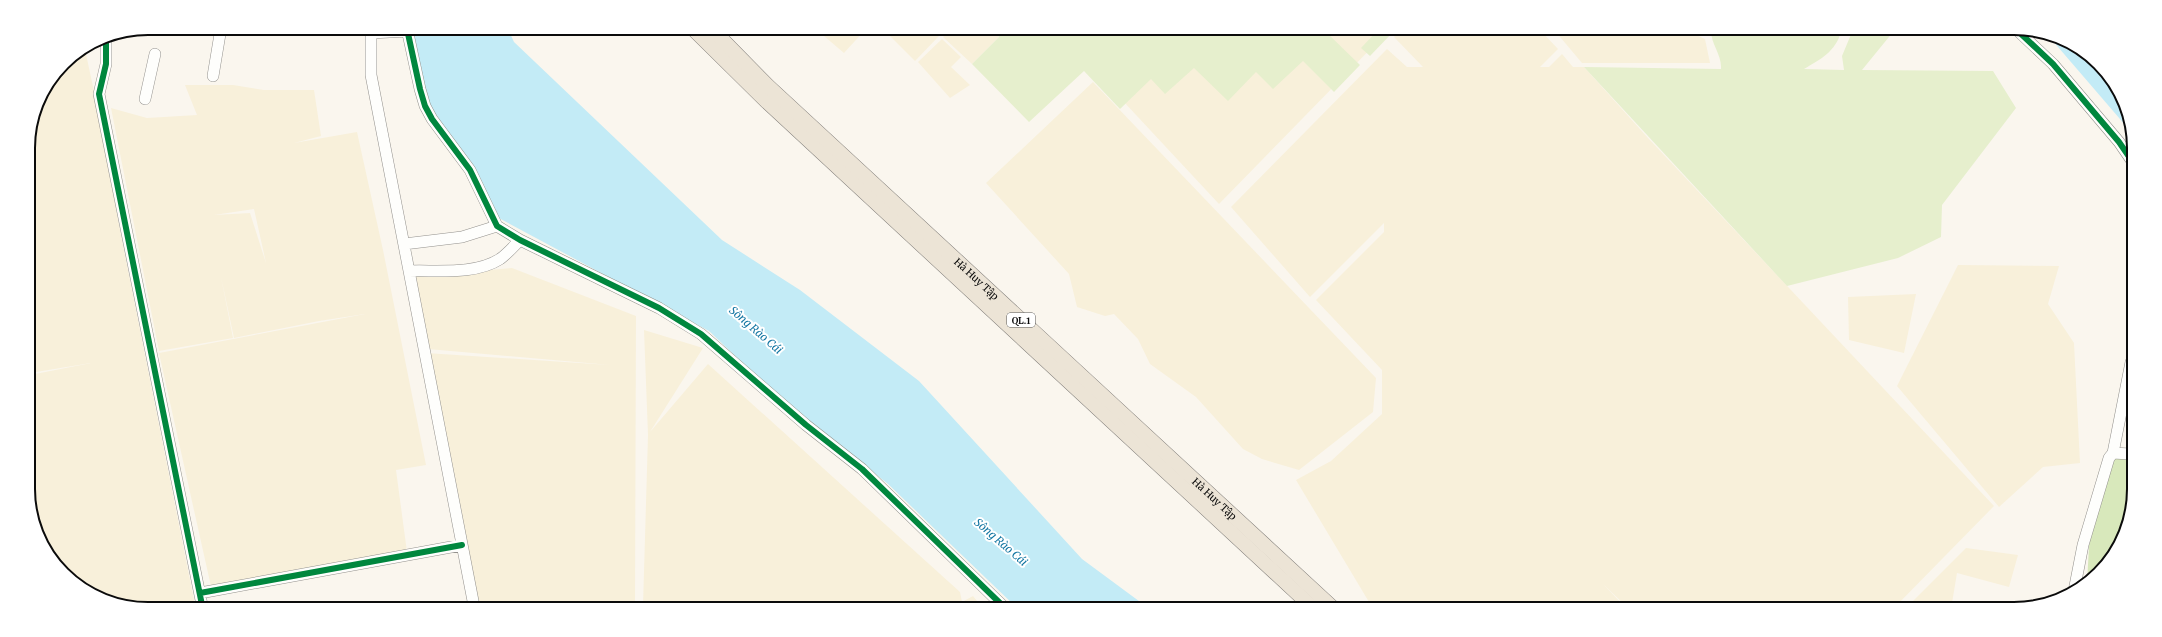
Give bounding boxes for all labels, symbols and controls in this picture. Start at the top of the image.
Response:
street label: Hà Huy Tập [952,255,1002,303]
water label: Sông Rào Cái [727,303,785,357]
road number: QL.1 [1007,313,1035,327]
street label: Hà Huy Tập [1190,475,1240,522]
water label: Sông Rào Cái [972,515,1030,569]

